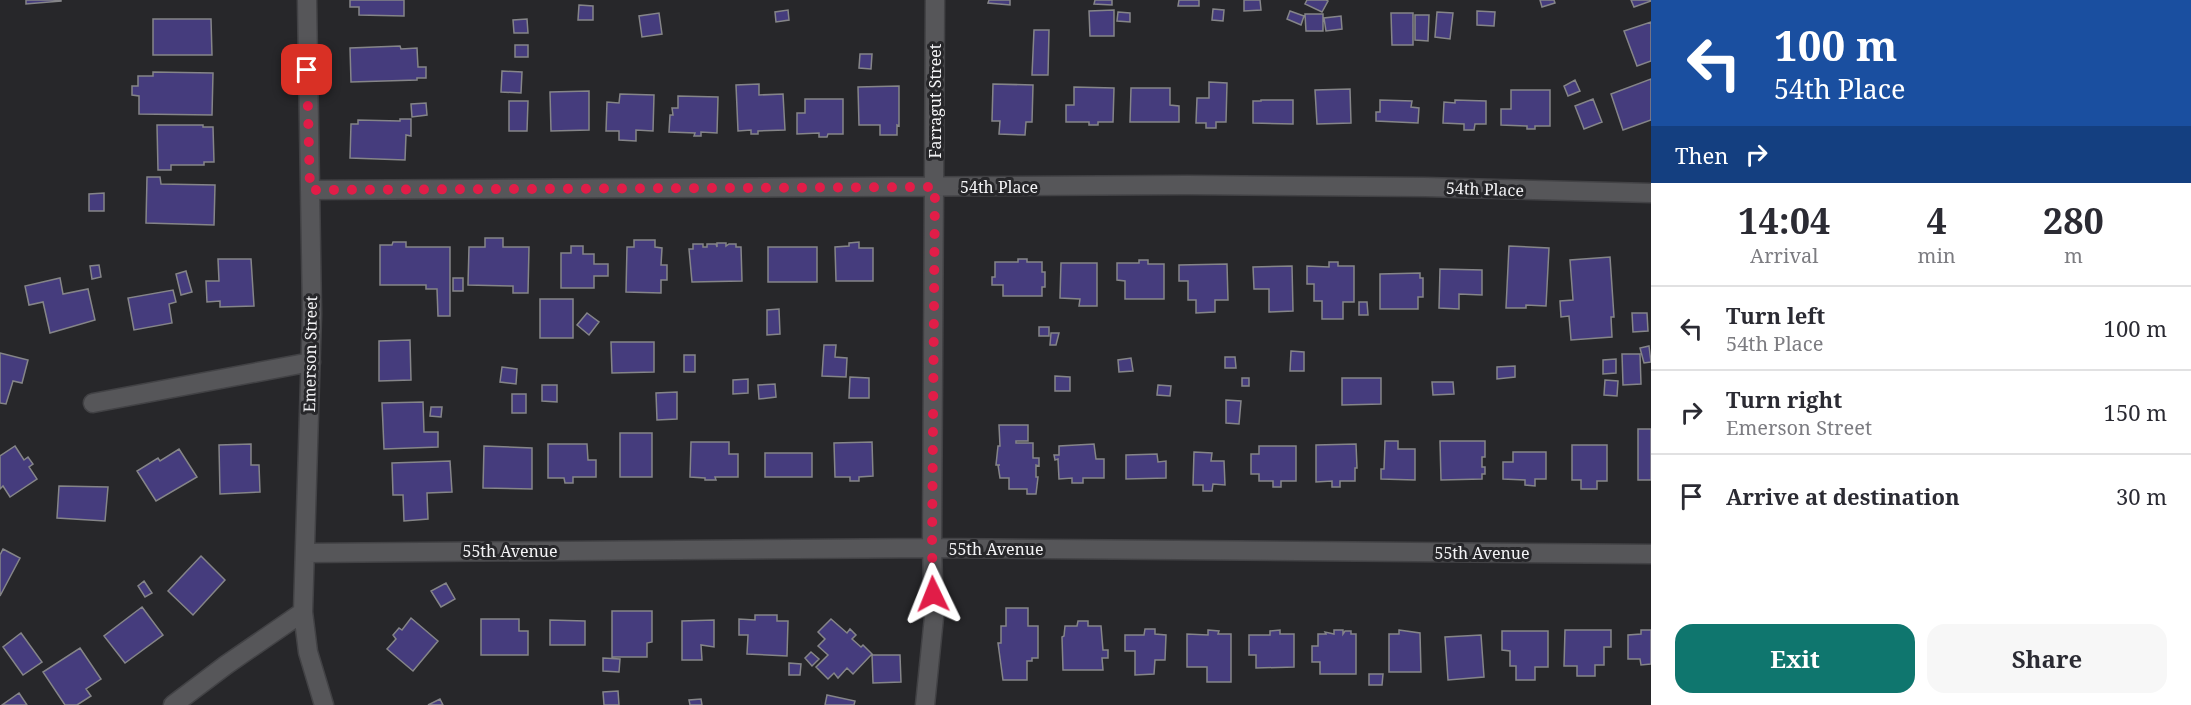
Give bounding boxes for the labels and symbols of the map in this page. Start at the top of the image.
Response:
street label: Farragut Street [924,43,946,158]
pin [281,44,332,95]
street label: 54th Place [960,176,1038,198]
street label: 54th Place [1446,177,1524,201]
street label: Emerson Street [298,295,322,413]
street label: 55th Avenue [948,538,1044,560]
street label: 55th Avenue [462,540,558,562]
street label: 55th Avenue [1434,542,1530,564]
position arrow [901,562,965,626]

